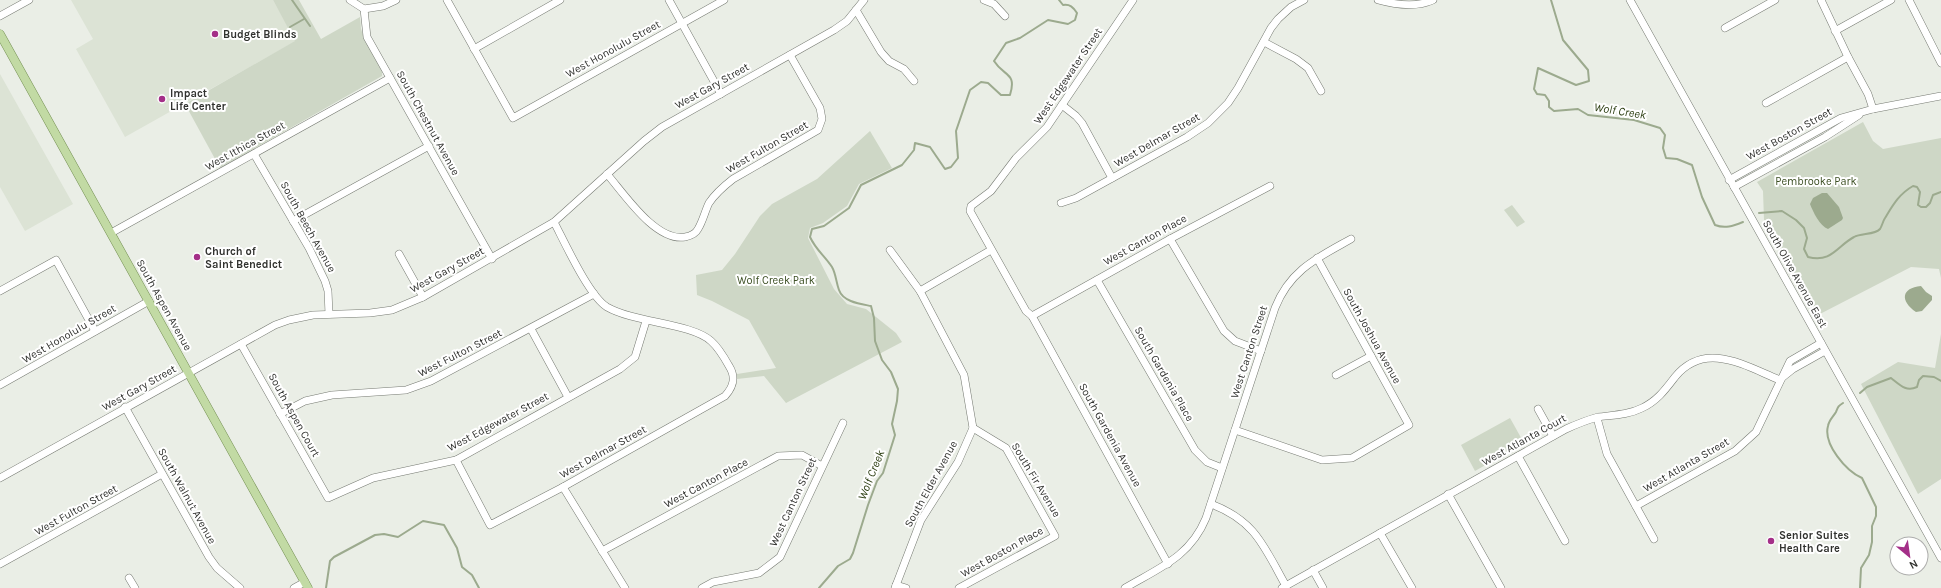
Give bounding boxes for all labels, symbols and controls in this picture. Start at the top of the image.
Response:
street label: West Honolulu Street [564,18,662,80]
street label: West Edgewater Street [1031,26,1105,126]
place label: Budget Blinds [223,28,297,41]
marker: Budget Blinds [210,29,220,39]
street label: West Gary Street [673,60,751,112]
street label: South Chestnut Avenue [394,68,462,178]
place label: Impact Life Center [170,87,227,113]
marker: Impact Life Center [157,94,167,104]
water label: Wolf Creek [1593,100,1648,122]
street label: West Boston Street [1744,105,1834,163]
street label: West Delmar Street [1112,110,1202,170]
street label: West Fulton Street [724,118,810,176]
street label: West Ithica Street [203,119,287,173]
park label: Pembrooke Park [1775,175,1857,188]
street label: South Beech Avenue [278,179,339,275]
street label: West Canton Place [1101,212,1189,268]
street label: South Olive Avenue East [1760,218,1830,330]
street label: West Gary Street [408,244,486,296]
place label: Church of Saint Benedict [205,245,283,271]
marker: Church of Saint Benedict [192,252,202,262]
street label: South Aspen Avenue [134,257,195,353]
park label: Wolf Creek Park [737,274,815,287]
street label: South Joshua Avenue [1340,286,1404,386]
street label: West Honolulu Street [20,302,118,366]
street label: West Canton Street [1228,304,1270,400]
street label: South Gardenia Place [1132,324,1197,424]
street label: West Fulton Street [416,326,504,380]
street label: West Gary Street [100,362,178,414]
street label: South Aspen Court [266,371,322,459]
street label: South Gardenia Avenue [1076,381,1144,490]
street label: West Edgewater Street [445,390,551,454]
street label: West Atlanta Court [1480,411,1568,469]
street label: West Delmar Street [558,423,648,481]
street label: West Atlanta Street [1641,435,1731,495]
street label: South Elder Avenue [902,438,960,530]
street label: South Fir Avenue [1009,440,1064,520]
street label: South Walnut Avenue [155,446,219,547]
water label: Wolf Creek [855,447,888,502]
street label: West Canton Place [662,455,750,511]
street label: West Canton Street [767,455,819,549]
street label: West Fulton Street [32,482,120,538]
street label: West Boston Place [959,524,1046,580]
place label: Senior Suites Health Care [1779,529,1849,555]
marker: Senior Suites Health Care [1766,536,1776,546]
north arrow [1889,536,1929,576]
text: N [1907,557,1920,572]

